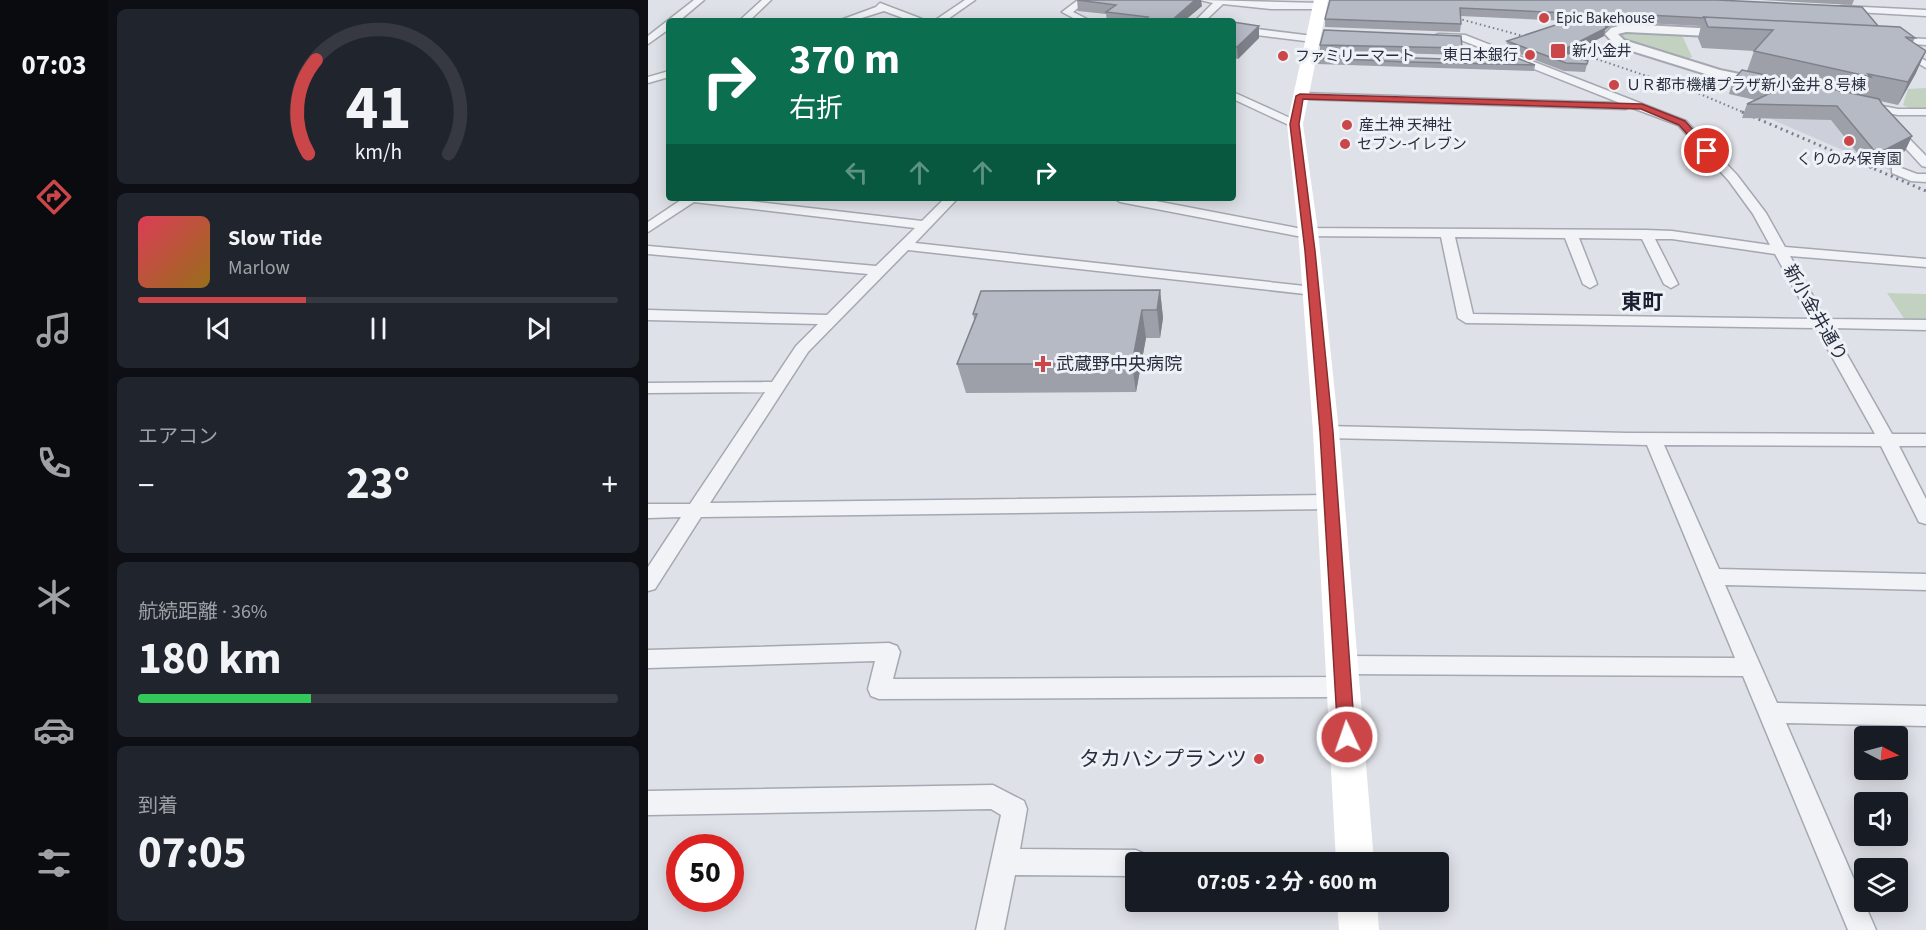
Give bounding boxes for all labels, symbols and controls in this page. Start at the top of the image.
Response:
place label: Epic Bakehouse [1556,8,1655,29]
marker: Epic Bakehouse [1537,11,1551,25]
text: 370 m [789,30,900,90]
place label: 新小金井 [1572,41,1632,62]
icon: right [690,42,768,120]
marker: 新小金井 [1549,42,1567,60]
place label: 東日本銀行 [1443,45,1518,66]
text: 07:03 [21,46,87,85]
place label: ファミリーマート [1295,46,1415,67]
marker: 東日本銀行 [1523,48,1537,62]
marker: ファミリーマート [1276,49,1290,63]
text: 41 [345,64,411,153]
place label: ＵＲ都市機構プラザ新小金井８号棟 [1626,75,1866,96]
marker: ＵＲ都市機構プラザ新小金井８号棟 [1607,78,1621,92]
text: 右折 [789,89,843,128]
place label: 産土神 天神社 [1359,115,1452,136]
marker: 産土神 天神社 [1340,118,1354,132]
pin [1681,125,1732,176]
place label: セブン-イレブン [1357,134,1467,155]
icon: arrive [1690,134,1723,167]
marker: くりのみ保育園 [1842,134,1856,148]
text: km/h [354,137,402,168]
marker: セブン-イレブン [1338,137,1352,151]
place label: くりのみ保育園 [1796,149,1902,170]
icon: left [840,156,873,189]
icon: ahead [903,156,936,189]
icon: ahead [966,156,999,189]
icon: right [1029,156,1062,189]
icon: directions [33,176,75,218]
text: Slow Tide [228,222,322,254]
text: Marlow [228,254,290,282]
street label: 新小金井通り [1777,260,1853,366]
district label: 東町 [1621,287,1663,317]
icon: music [33,309,75,351]
icon: previous [202,312,235,345]
icon: pause [362,312,395,345]
icon: next [522,312,555,345]
place label: 武蔵野中央病院 [1056,352,1182,377]
marker: 武蔵野中央病院 [1034,355,1052,373]
text: エアコン [138,423,218,451]
icon: phone [33,442,75,484]
text: 23° [346,452,410,516]
text: − [138,462,154,509]
text: + [602,462,618,509]
icon: climate [33,576,75,618]
text: 航続距離 · 36% [138,598,267,626]
text: 180 km [138,627,282,691]
position arrow [1315,705,1379,769]
icon: car [33,709,75,751]
north arrow [1854,726,1908,780]
map controls [1854,726,1908,912]
place label: タカハシプランツ [1079,744,1247,774]
marker: タカハシプランツ [1252,752,1266,766]
text: 到着 [138,792,178,820]
button: sound [1854,792,1908,846]
text: 07:05 [138,821,247,885]
speed limit sign: 50 [666,834,744,912]
icon: filters [33,842,75,884]
button: layers [1854,858,1908,912]
text: 07:05 · 2 分 · 600 m [1197,866,1377,898]

